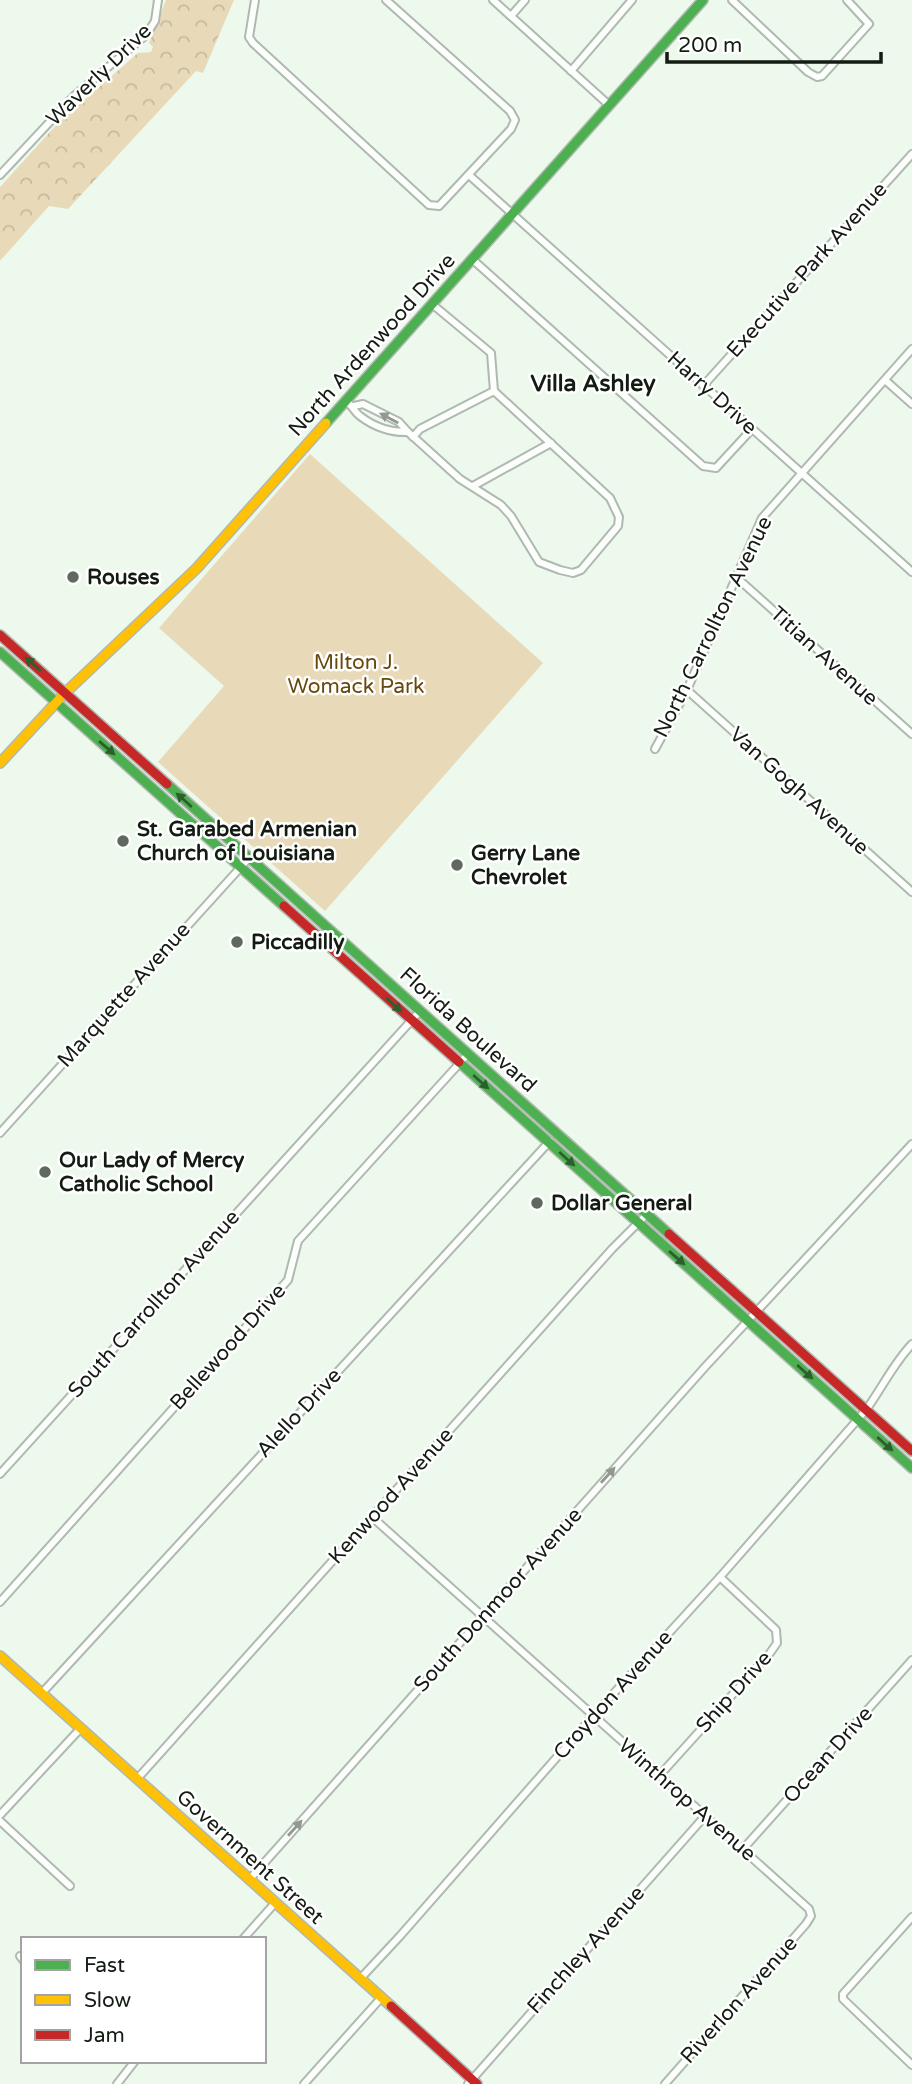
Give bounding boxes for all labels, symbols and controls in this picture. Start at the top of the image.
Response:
street label: Waverly Drive [41,18,157,131]
scale bar [667,21,880,65]
text: 200 m [678,33,742,58]
street label: Executive Park Avenue [722,177,892,363]
street label: North Ardenwood Drive [283,248,461,441]
street label: Harry Drive [662,346,762,440]
district label: Villa Ashley [530,370,656,398]
one-way arrow [379,412,399,424]
street label: North Carrollton Avenue [648,512,778,742]
place label: Rouses [87,565,160,590]
marker: Rouses [65,569,81,585]
street label: Titian Avenue [765,601,883,711]
park label: Milton J. Womack Park [287,650,425,699]
one-way arrow [24,656,42,672]
street label: Van Gogh Avenue [724,722,874,860]
one-way arrow [99,740,116,755]
one-way arrow [175,792,193,808]
place label: St. Garabed Armenian Church of Louisiana [137,817,357,866]
marker: St. Garabed Armenian Church of Louisiana [115,833,131,849]
place label: Gerry Lane Chevrolet [471,841,580,890]
marker: Gerry Lane Chevrolet [449,857,465,873]
street label: Marquette Avenue [52,917,196,1073]
place label: Piccadilly [251,930,345,955]
marker: Piccadilly [229,934,245,950]
street label: Florida Boulevard [395,962,541,1098]
one-way arrow [385,997,403,1013]
one-way arrow [472,1074,489,1090]
place label: Our Lady of Mercy Catholic School [59,1148,245,1197]
one-way arrow [558,1151,576,1167]
marker: Our Lady of Mercy Catholic School [37,1164,53,1180]
place label: Dollar General [551,1191,692,1216]
marker: Dollar General [529,1195,545,1211]
street label: South Carrollton Avenue [63,1205,245,1403]
one-way arrow [669,1250,686,1265]
street label: Bellewood Drive [165,1279,291,1415]
street label: Alello Drive [251,1363,347,1463]
one-way arrow [796,1364,813,1380]
street label: Kenwood Avenue [323,1423,459,1569]
one-way arrow [876,1436,894,1452]
one-way arrow [600,1467,616,1484]
street label: South Donmoor Avenue [409,1503,587,1697]
street label: Croydon Avenue [548,1625,678,1765]
street label: Ship Drive [691,1646,777,1738]
street label: Ocean Drive [778,1701,878,1808]
street label: Winthrop Avenue [613,1733,761,1867]
street label: Government Street [171,1784,329,1930]
one-way arrow [286,1820,302,1837]
street label: Finchley Avenue [522,1881,650,2019]
street label: Riverlon Avenue [675,1931,803,2069]
legend [21,1937,266,2063]
text: Fast [84,1953,125,1978]
text: Slow [84,1988,132,2013]
text: Jam [84,2023,125,2048]

